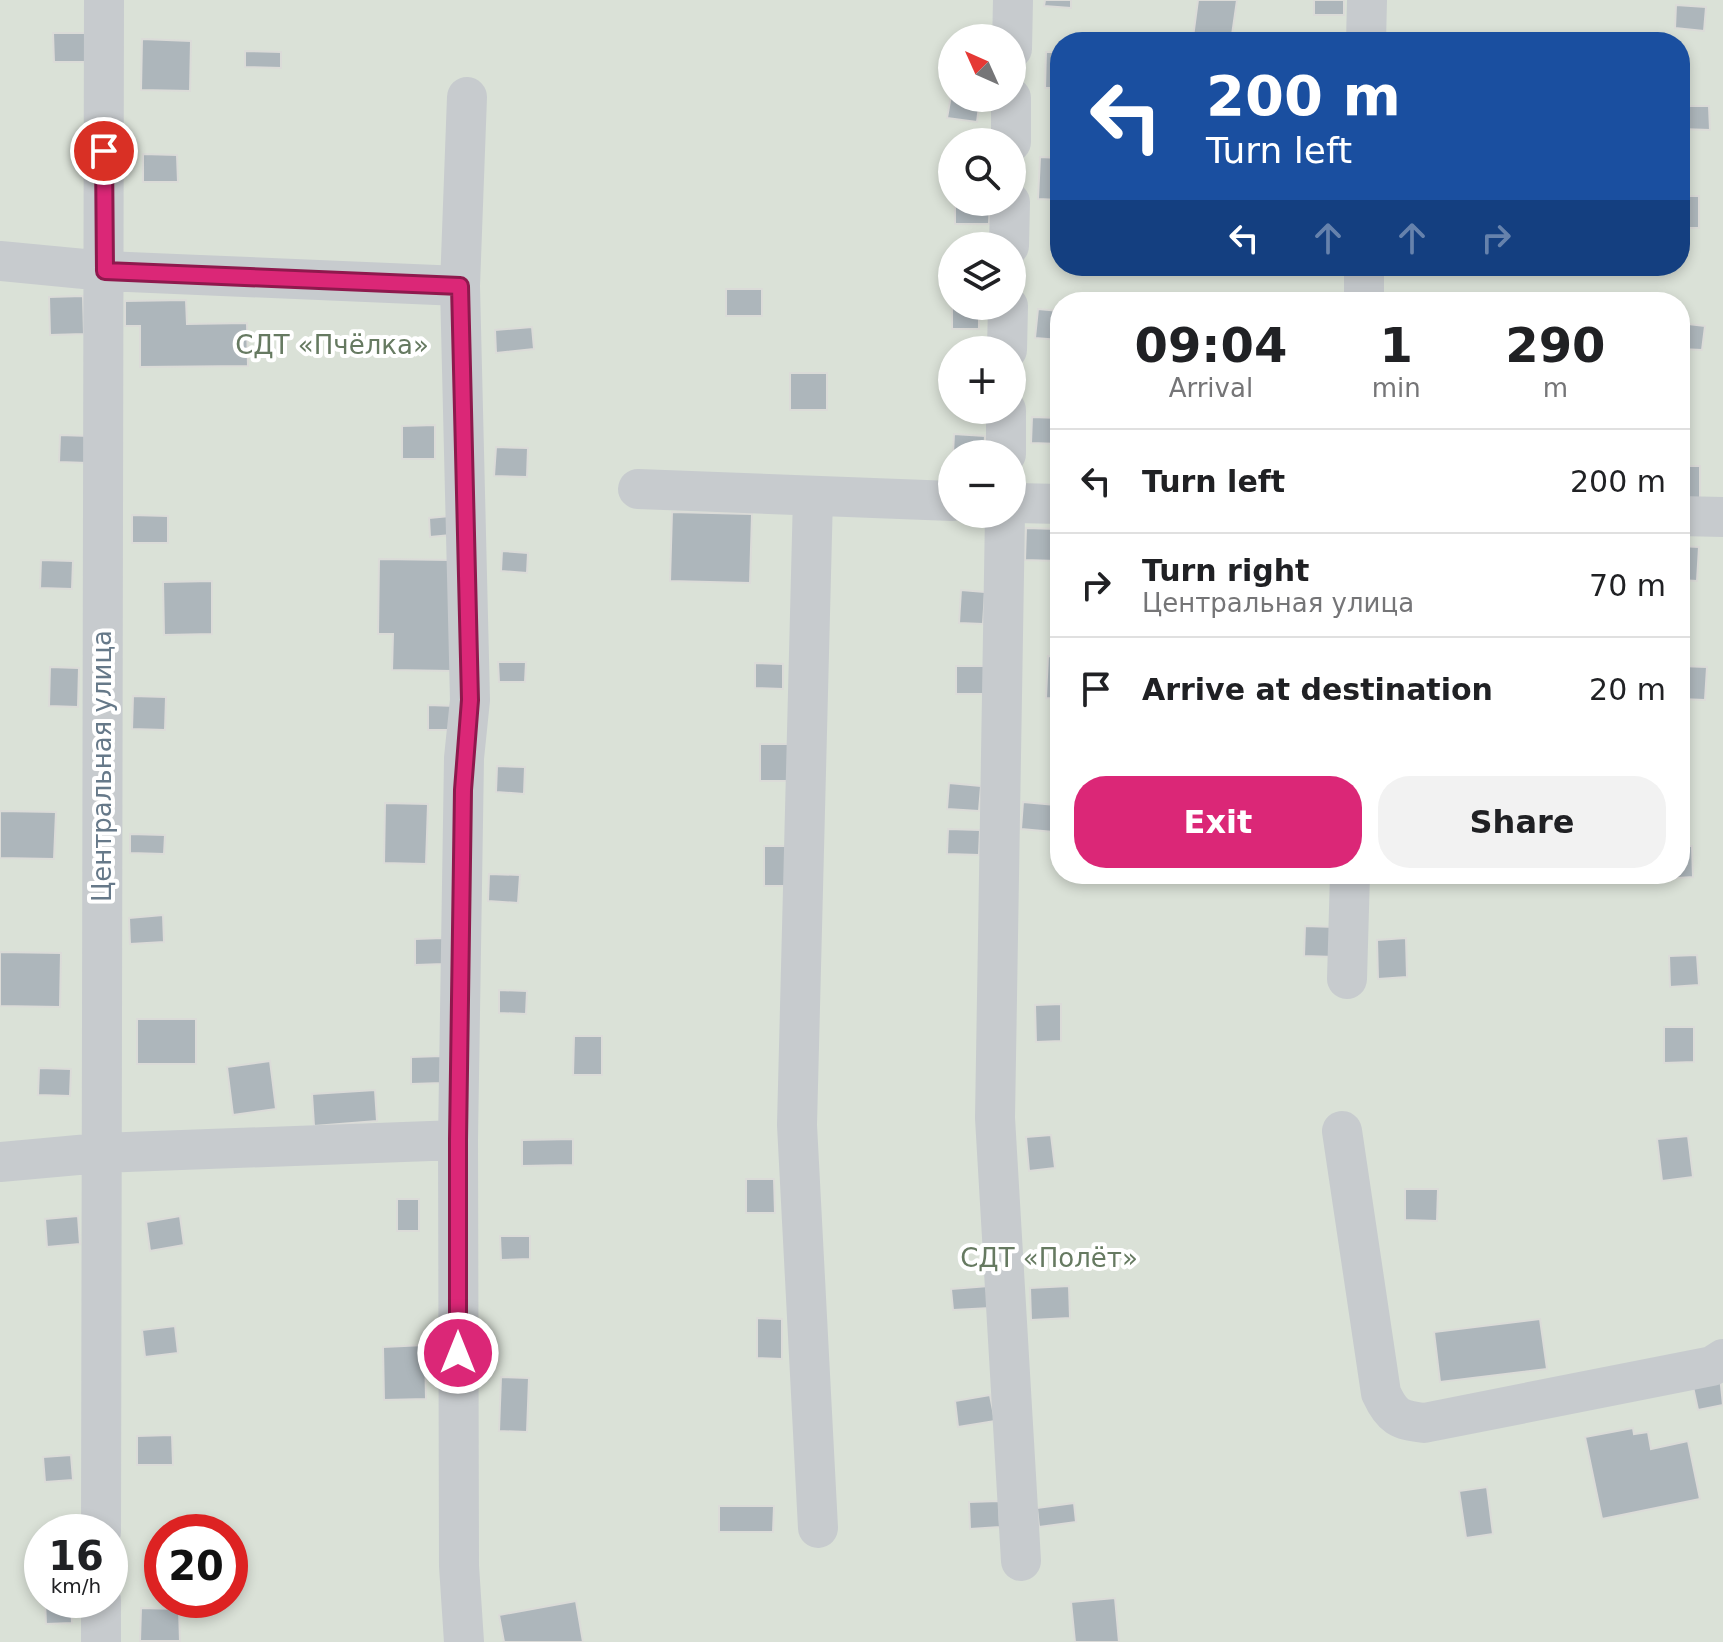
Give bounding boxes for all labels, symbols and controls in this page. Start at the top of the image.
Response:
north arrow [938,24,1026,112]
map controls [938,24,1026,528]
text: 200 m [1206,63,1401,128]
icon: left [1074,64,1178,168]
pin [70,117,138,185]
button: search [938,128,1026,216]
icon: arrive [82,129,126,173]
text: Turn left [1206,130,1352,171]
icon: left [1222,216,1266,260]
icon: ahead [1306,216,1350,260]
icon: ahead [1390,216,1434,260]
icon: right [1474,216,1518,260]
button: layers [938,232,1026,320]
text: 09:04 [1134,317,1287,373]
text: 1 [1380,317,1413,373]
text: 290 [1505,317,1605,373]
park label: СДТ «Пчёлка» [235,330,429,360]
button: + [938,336,1026,424]
text: Arrival [1169,373,1253,403]
text: min [1372,373,1421,403]
text: m [1543,373,1568,403]
button: − [938,440,1026,528]
icon: left [1074,459,1118,503]
text: Turn left [1142,464,1285,499]
text: 200 m [1570,464,1666,499]
text: Turn right [1142,553,1309,588]
icon: right [1074,563,1118,607]
text: 70 m [1589,568,1666,603]
text: Центральная улица [1142,588,1414,618]
street label: Центральная улица [87,630,117,902]
icon: arrive [1074,667,1118,711]
text: Arrive at destination [1142,672,1493,707]
text: 20 m [1589,672,1666,707]
button: Exit [1074,776,1362,868]
button: Share [1378,776,1666,868]
park label: СДТ «Полёт» [960,1243,1138,1273]
position arrow [416,1311,500,1395]
speed limit sign: 20 [144,1514,248,1618]
text: 16 [48,1533,104,1579]
text: km/h [51,1574,101,1598]

